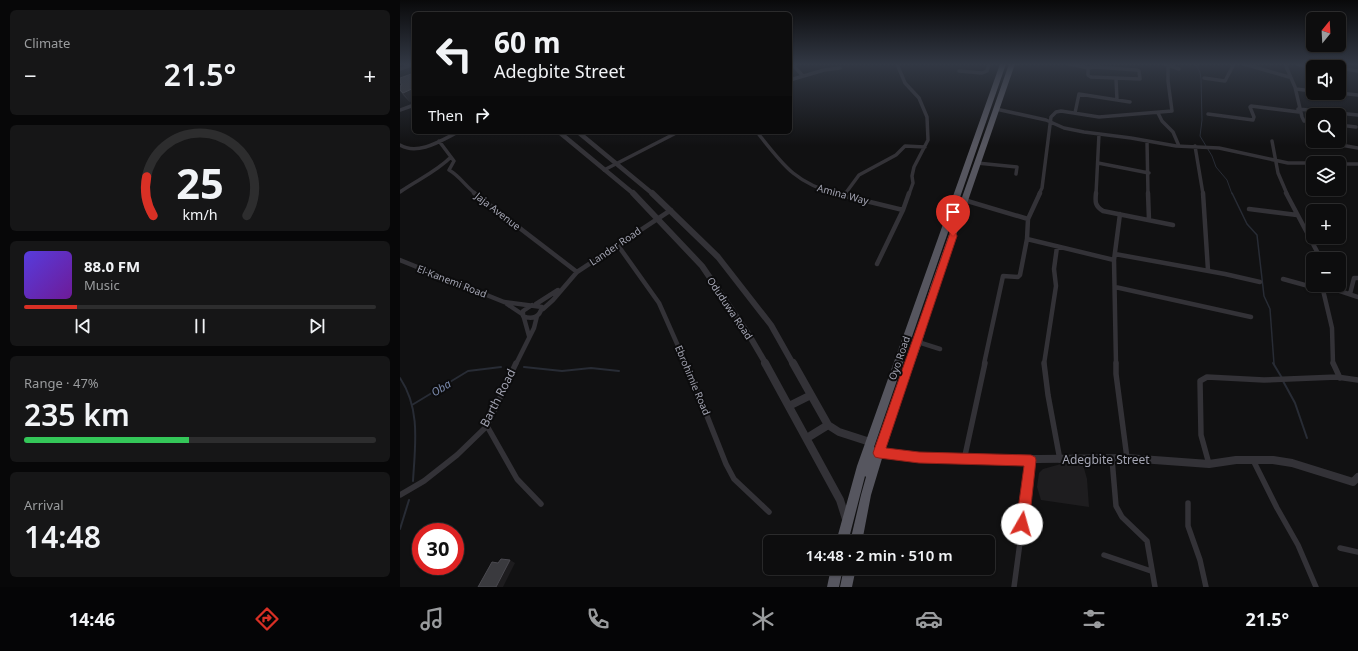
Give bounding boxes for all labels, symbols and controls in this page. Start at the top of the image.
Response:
north arrow [1306,12,1346,52]
map controls [1306,12,1346,292]
text: 60 m [494,23,561,61]
icon: left [428,28,480,80]
text: Climate [24,34,70,52]
text: 21.5° [164,54,236,95]
text: Adegbite Street [494,59,625,83]
text: − [24,60,37,90]
text: + [363,60,376,90]
button: sound [1306,60,1346,100]
icon: right [471,104,493,126]
text: Then [428,105,463,125]
button: search [1306,108,1346,148]
text: 25 [176,155,224,211]
button: layers [1306,156,1346,196]
street label: Amina Way [816,180,871,208]
street label: Jaja Avenue [472,188,524,233]
pin [936,195,970,236]
icon: arrive [942,201,964,223]
button: + [1306,204,1346,244]
text: km/h [182,205,218,224]
street label: Lander Road [586,224,644,268]
button: − [1306,252,1346,292]
text: 88.0 FM [84,256,140,276]
street label: El-Kanemi Road [415,261,489,301]
street label: Oduduwa Road [704,274,756,342]
text: Music [84,276,120,294]
icon: previous [72,315,94,337]
icon: pause [189,315,211,337]
icon: next [306,315,328,337]
street label: Oyo Road [885,334,913,382]
street label: Ebrohimie Road [672,343,714,417]
street label: Barth Road [476,366,519,430]
text: Range · 47% [24,374,99,392]
water label: Oba [428,375,454,399]
text: 235 km [24,394,130,435]
street label: Adegbite Street [1062,451,1150,468]
text: Arrival [24,496,64,514]
position arrow [1001,503,1043,545]
text: 14:48 [24,516,101,557]
speed limit sign: 30 [412,523,464,575]
text: 14:48 · 2 min · 510 m [805,545,953,565]
icon: directions [253,605,281,633]
icon: music [418,605,446,633]
icon: phone [584,605,612,633]
icon: climate [749,605,777,633]
icon: car [915,605,943,633]
icon: filters [1080,605,1108,633]
text: 14:46 [69,607,115,631]
text: 21.5° [1246,607,1289,631]

